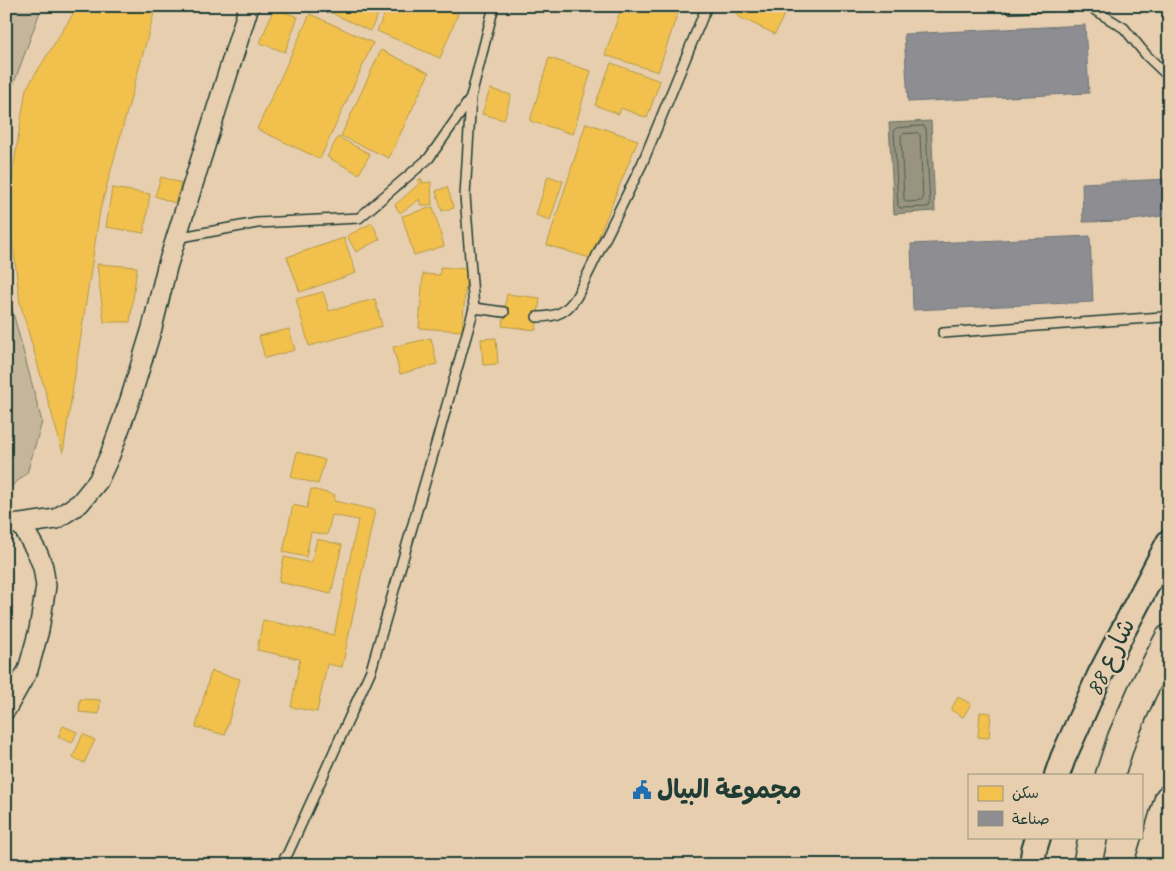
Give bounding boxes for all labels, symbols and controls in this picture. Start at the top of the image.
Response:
street label: شارع 88 [1077,613,1143,702]
place label: مجموعة البيال [657,774,802,806]
legend [968,774,1142,838]
public building icon: مجموعة البيال [631,779,653,801]
text: سكن [1012,784,1039,803]
text: صناعة [1012,810,1050,829]

